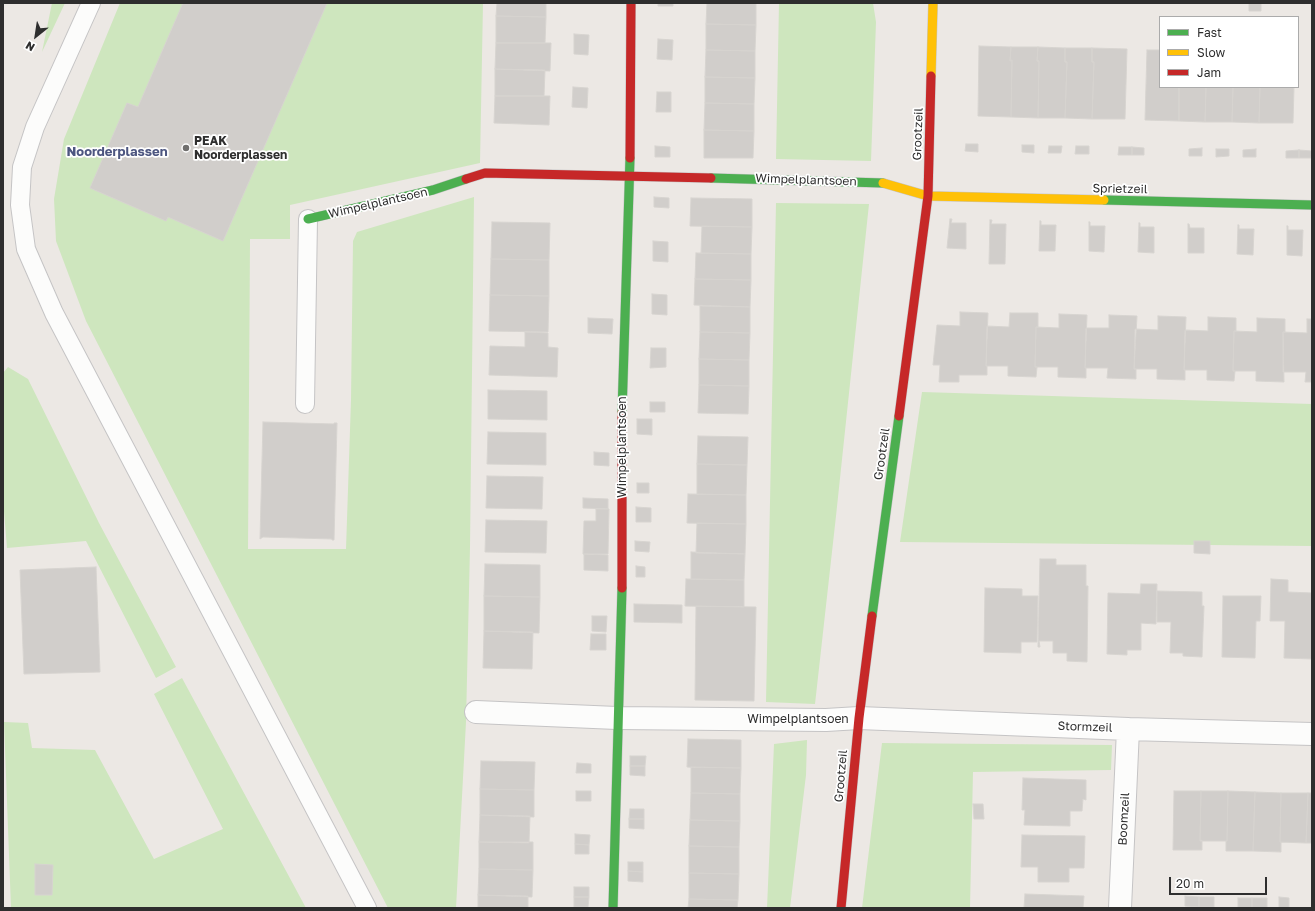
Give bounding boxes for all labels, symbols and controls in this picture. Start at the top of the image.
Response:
north arrow [16,16,56,56]
legend [1159,16,1299,88]
text: Fast [1197,25,1222,40]
text: N [23,39,37,55]
text: Slow [1197,45,1225,60]
text: Jam [1197,65,1221,80]
street label: Grootzeil [910,107,926,161]
place label: PEAK Noorderplassen [194,134,287,162]
marker: PEAK Noorderplassen [181,143,191,153]
district label: Noorderplassen [66,144,168,160]
street label: Wimpelplantsoen [755,171,857,189]
street label: Sprietzeil [1092,181,1148,197]
street label: Wimpelplantsoen [327,185,429,221]
street label: Wimpelplantsoen [615,396,629,498]
street label: Grootzeil [871,427,893,481]
street label: Wimpelplantsoen [747,712,849,726]
street label: Stormzeil [1057,719,1113,735]
street label: Grootzeil [832,749,850,803]
street label: Boomzeil [1115,792,1133,846]
scale bar [1171,869,1269,895]
text: 20 m [1176,876,1204,891]

